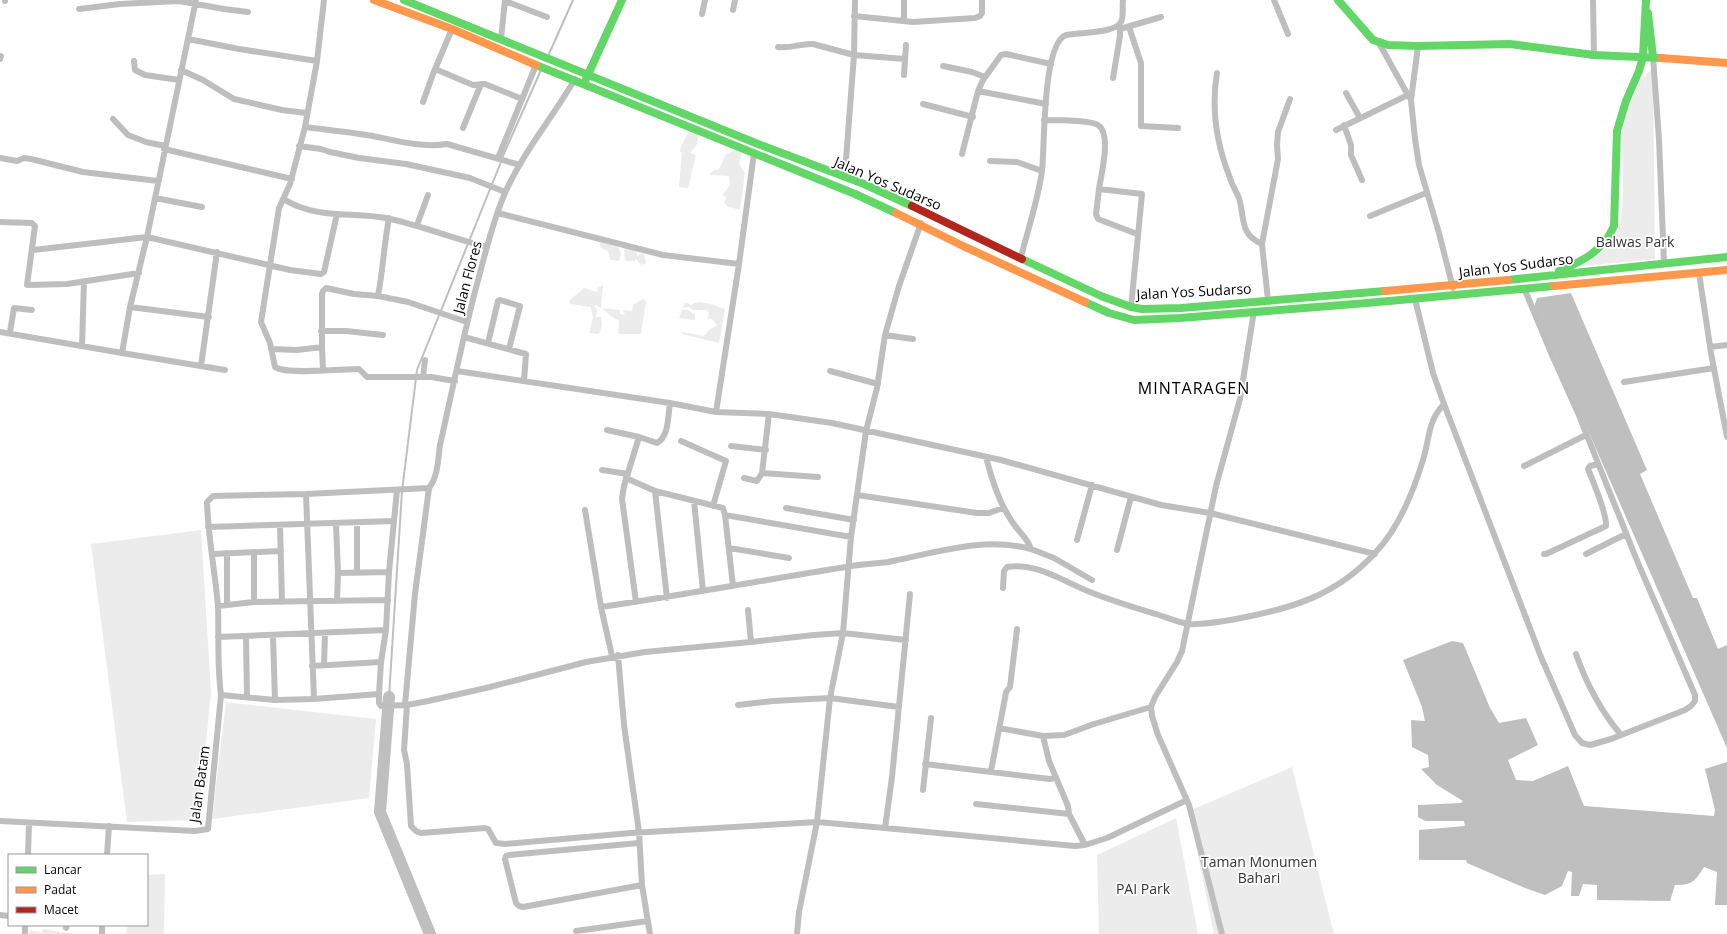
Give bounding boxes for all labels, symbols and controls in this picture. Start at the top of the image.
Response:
street label: Jalan Yos Sudarso [829,151,945,214]
park label: Balwas Park [1596,232,1675,251]
street label: Jalan Flores [448,238,486,317]
street label: Jalan Yos Sudarso [1456,249,1574,282]
street label: Jalan Yos Sudarso [1134,279,1252,304]
district label: MINTARAGEN [1138,377,1250,399]
street label: Jalan Batam [184,744,214,826]
park label: Taman Monumen Bahari [1201,852,1317,887]
legend [8,854,148,926]
text: Lancar [44,861,82,878]
park label: PAI Park [1116,879,1171,898]
text: Padat [44,881,76,898]
text: Macet [44,901,78,918]

